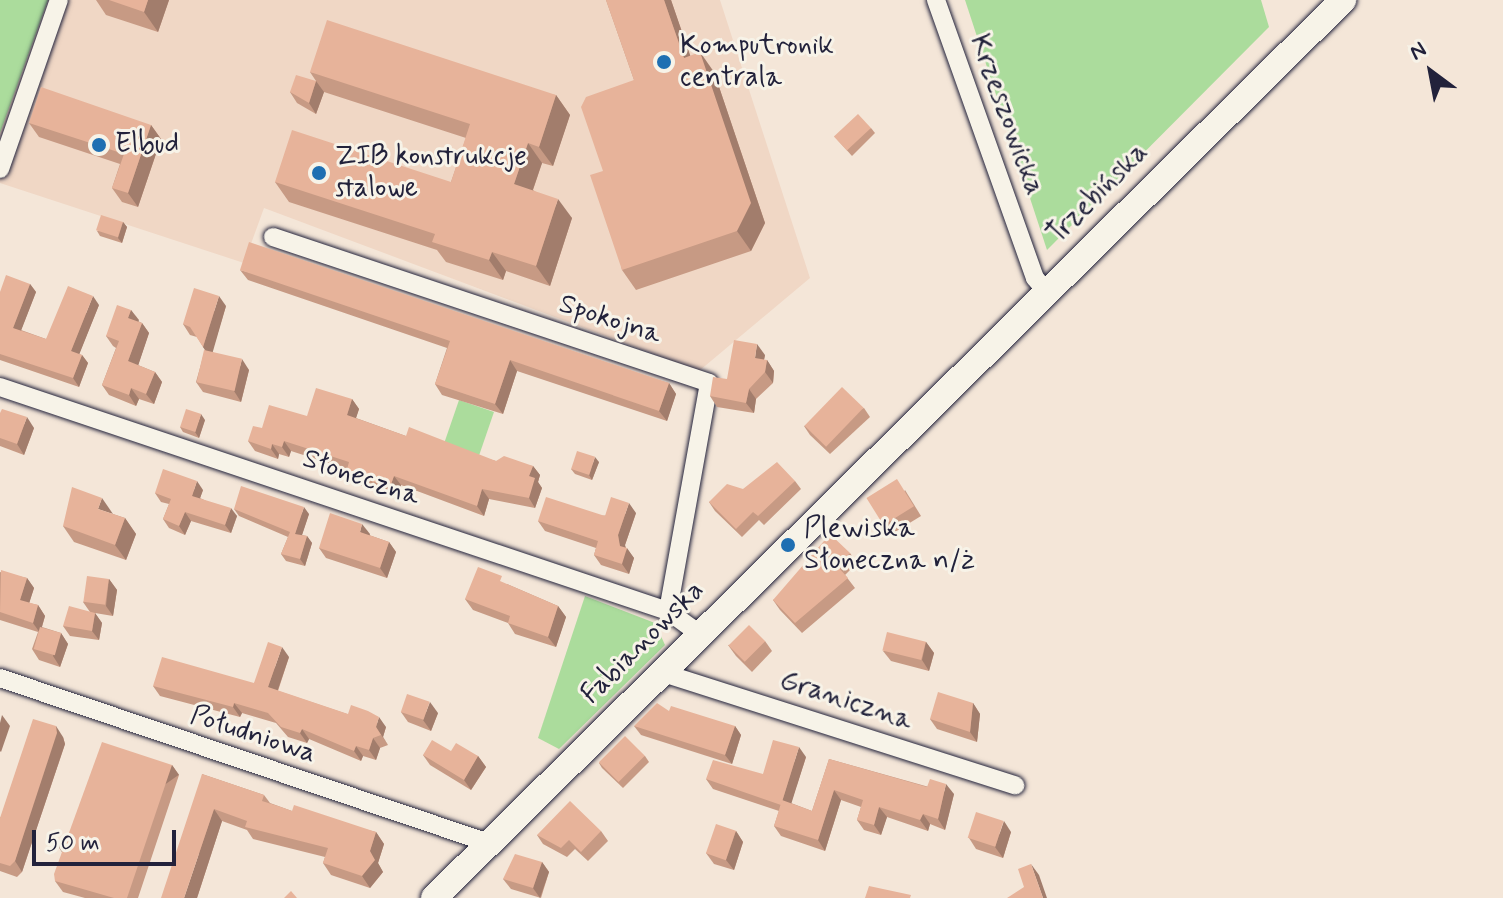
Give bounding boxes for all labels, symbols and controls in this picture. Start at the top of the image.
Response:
place label: Komputronik centrala [680,29,834,95]
street label: Krzeszowicka [961,30,1051,200]
north arrow [1391,32,1471,112]
text: N [1405,36,1432,67]
marker: Komputronik centrala [655,53,673,71]
place label: Elbud [115,128,179,162]
marker: Elbud [90,136,108,154]
street label: Trzebińska [1040,136,1156,252]
place label: ZIB konstrukcje stalowe [335,140,529,206]
marker: ZIB konstrukcje stalowe [310,164,328,182]
street label: Spokojna [555,288,665,352]
street label: Słoneczna [298,442,424,514]
place label: Plewiska Słoneczna n/ż [804,512,973,578]
marker: Plewiska Słoneczna n/ż [779,536,797,554]
street label: Fabianowska [574,574,712,712]
street label: Graniczna [775,664,917,738]
street label: Południowa [186,699,320,771]
scale bar [36,814,180,864]
text: 50 m [46,828,100,859]

